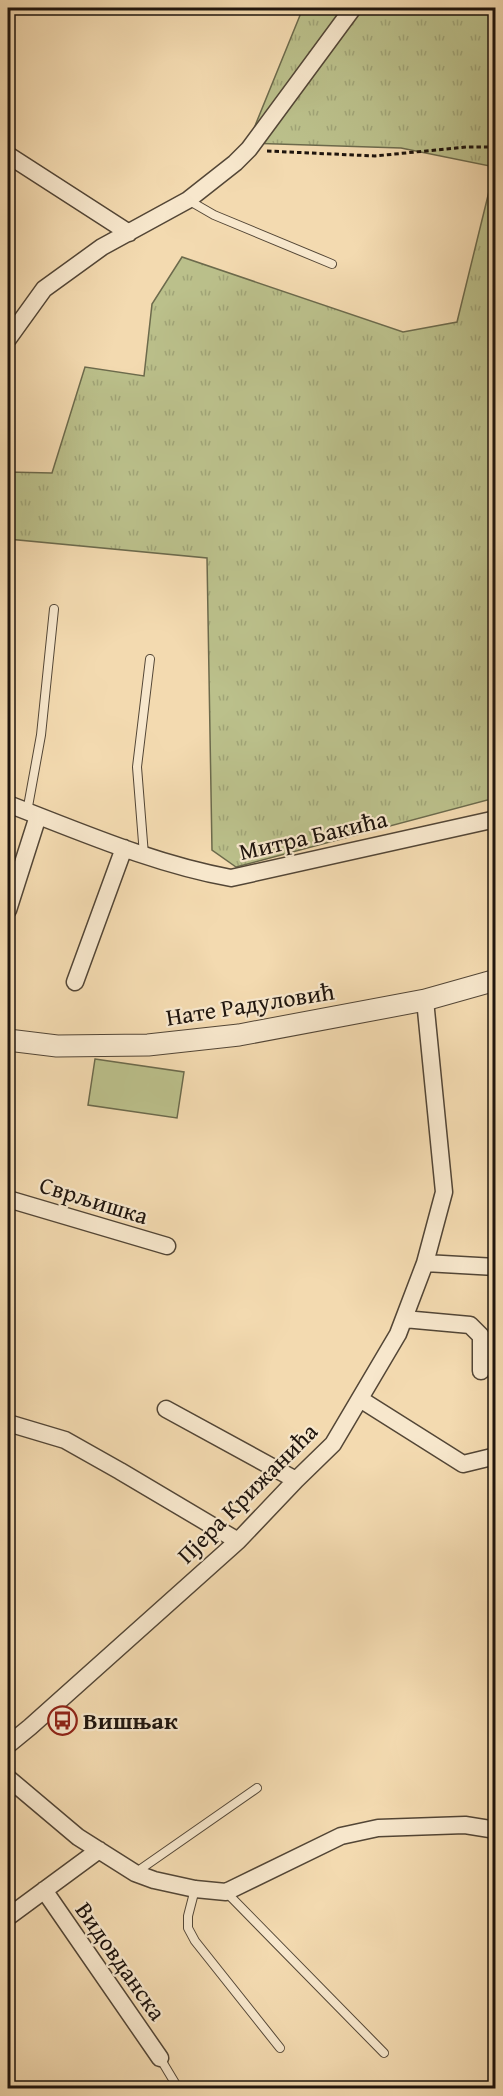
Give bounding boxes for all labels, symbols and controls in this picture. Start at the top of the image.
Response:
street label: Митра Бакића [235,801,391,869]
street label: Нате Радуловић [163,973,337,1035]
street label: Сврљишка [35,1167,153,1233]
street label: Пјера Крижанића [169,1414,326,1571]
place label: Вишњак [83,1703,178,1738]
bus stop icon: Вишњак [46,1704,78,1736]
street label: Видовданска [67,1894,175,2028]

